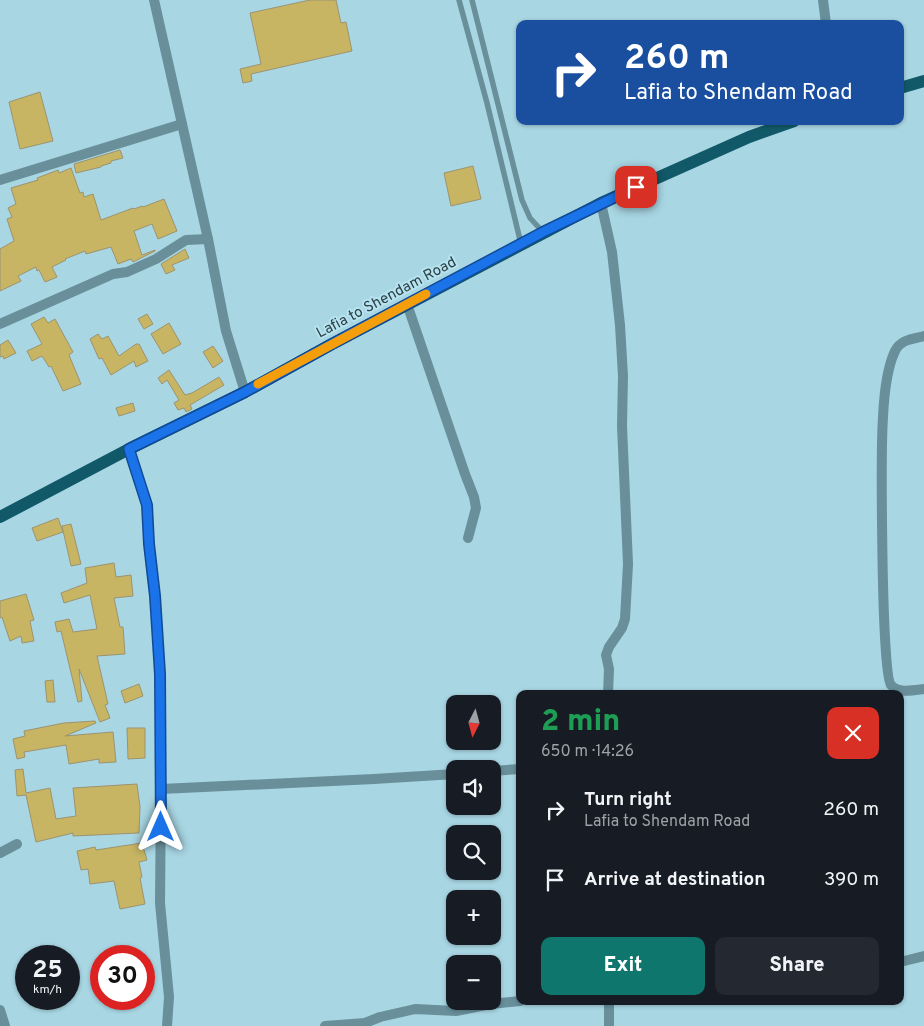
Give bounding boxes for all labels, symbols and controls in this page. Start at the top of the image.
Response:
text: 260 m [624,37,729,81]
icon: right [541,40,606,105]
text: Lafia to Shendam Road [624,80,853,107]
pin [615,166,657,208]
icon: arrive [622,173,650,201]
street label: Lafia to Shendam Road [313,253,460,343]
north arrow [446,695,501,750]
map controls [446,695,501,1010]
text: 2 min [541,704,620,741]
button: close [827,707,879,759]
text: 650 m · 14:26 [541,742,634,762]
button: sound [446,760,501,815]
text: Turn right [584,788,672,812]
icon: right [541,796,569,824]
text: 260 m [823,798,879,822]
position arrow [134,800,186,852]
text: Lafia to Shendam Road [584,812,750,832]
button: search [446,825,501,880]
icon: arrive [541,866,569,894]
text: Arrive at destination [584,868,765,892]
text: 390 m [824,868,879,892]
button: + [446,890,501,945]
button: Exit [541,937,705,995]
button: Share [715,937,879,995]
speed limit sign: 30 [90,945,155,1010]
text: 25 [32,955,63,987]
button: − [446,955,501,1010]
text: km/h [33,982,62,998]

